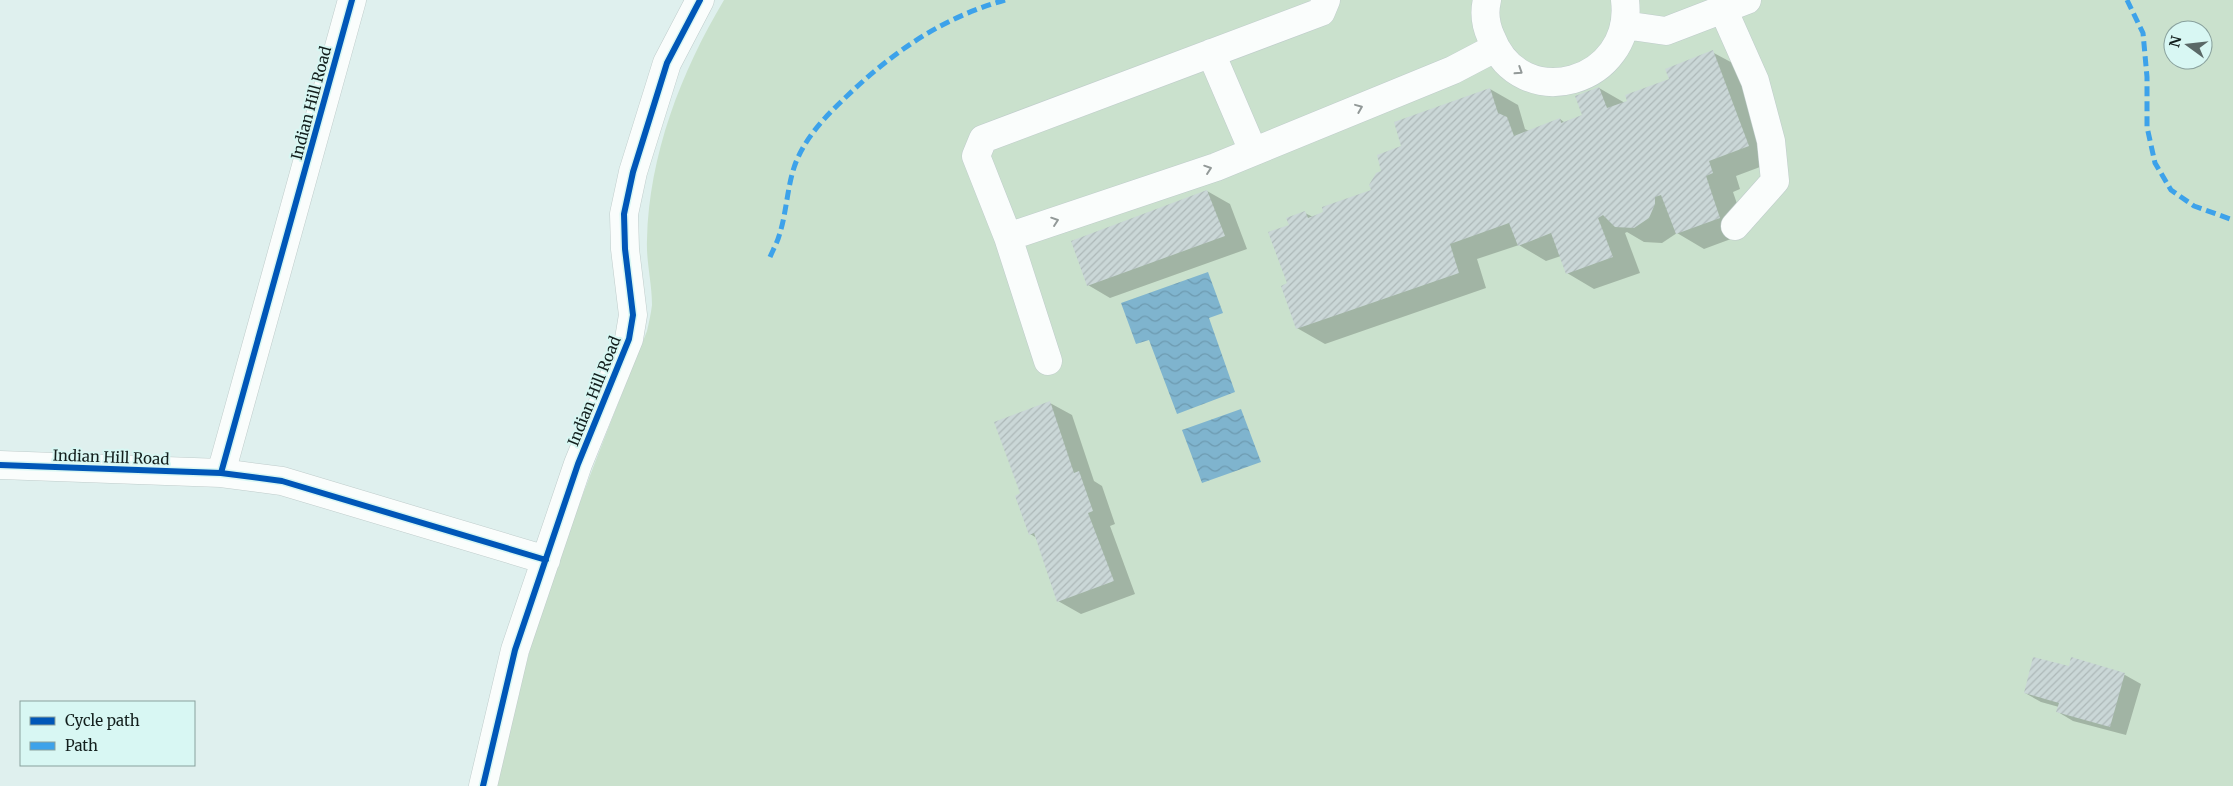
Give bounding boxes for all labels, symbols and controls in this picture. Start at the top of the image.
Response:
north arrow [2163,20,2213,70]
text: N [2165,34,2186,49]
street label: Indian Hill Road [287,44,335,162]
one-way arrow [1514,65,1523,75]
one-way arrow [1354,104,1363,115]
one-way arrow [1204,165,1212,175]
one-way arrow [1050,217,1058,227]
street label: Indian Hill Road [563,333,625,449]
street label: Indian Hill Road [52,445,170,469]
legend [20,701,195,766]
text: Cycle path [65,711,140,730]
text: Path [65,736,98,755]

